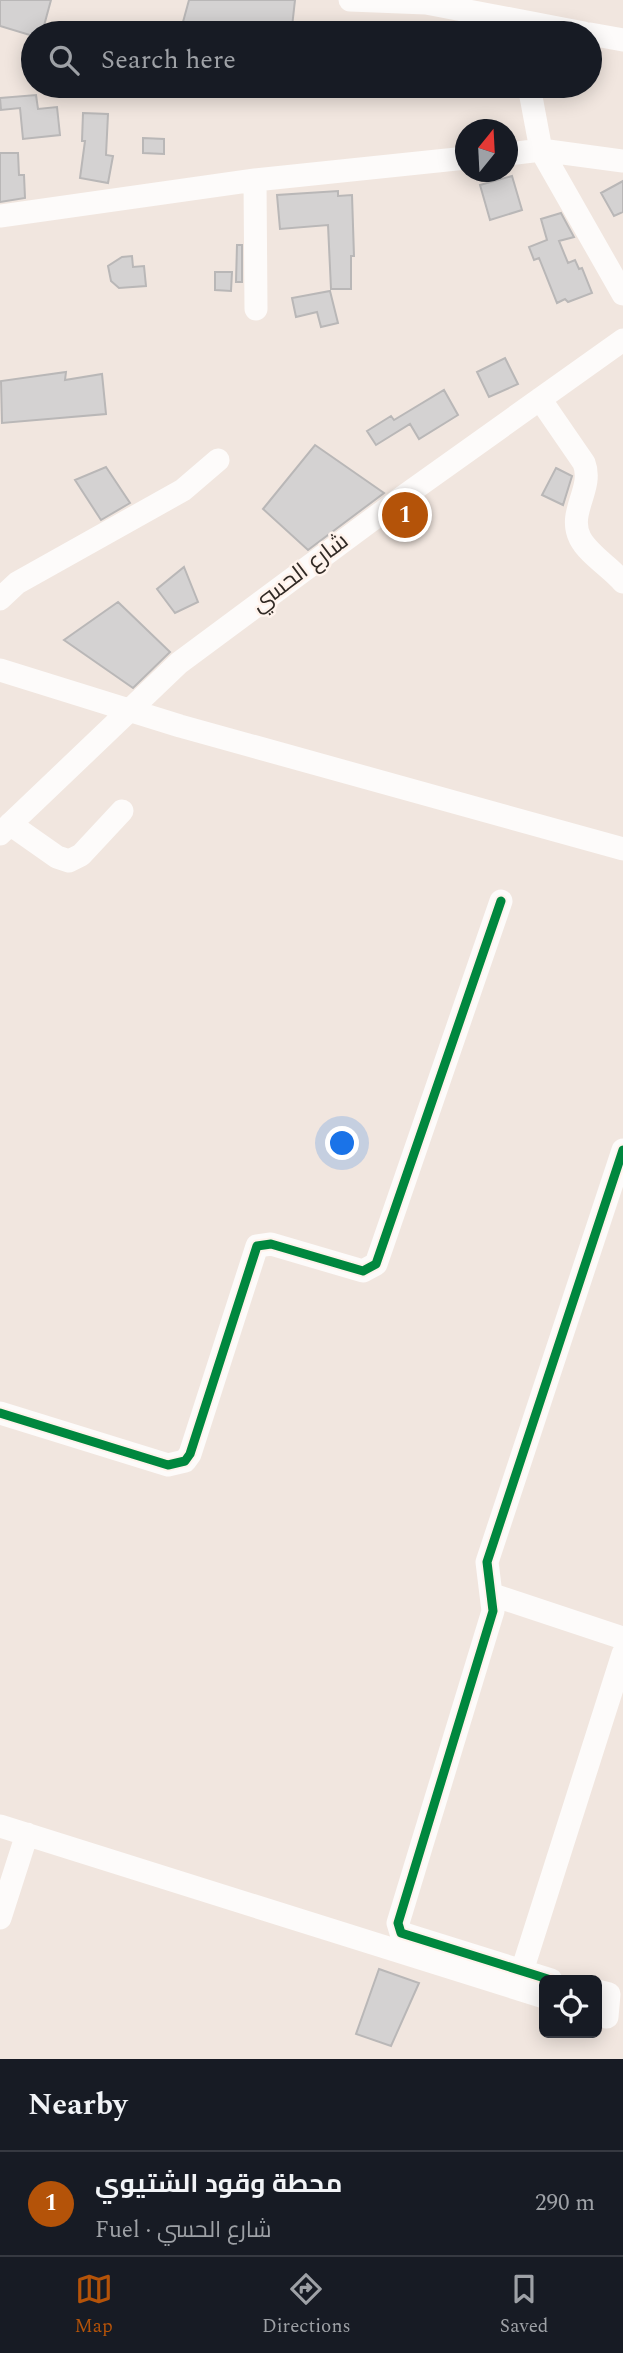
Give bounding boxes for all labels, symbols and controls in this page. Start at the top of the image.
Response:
search box [21,21,602,98]
text: Search here [101,40,236,80]
icon: search [45,41,83,79]
north arrow [455,119,518,182]
pin: 1 [382,489,428,541]
street label: شارع الحسي [244,525,356,621]
your location [325,1126,359,1160]
map controls [539,1975,602,2038]
button: locate [539,1975,602,2038]
text: Nearby [28,2082,127,2128]
text: محطة وقود الشتيوي [95,2164,342,2204]
text: 1 [45,2186,57,2221]
text: 290 m [535,2186,595,2221]
text: Fuel · شارع الحسي [95,2213,272,2248]
tab: Map [75,2270,113,2341]
tab: Directions [262,2270,351,2341]
tab: Saved [500,2270,548,2341]

